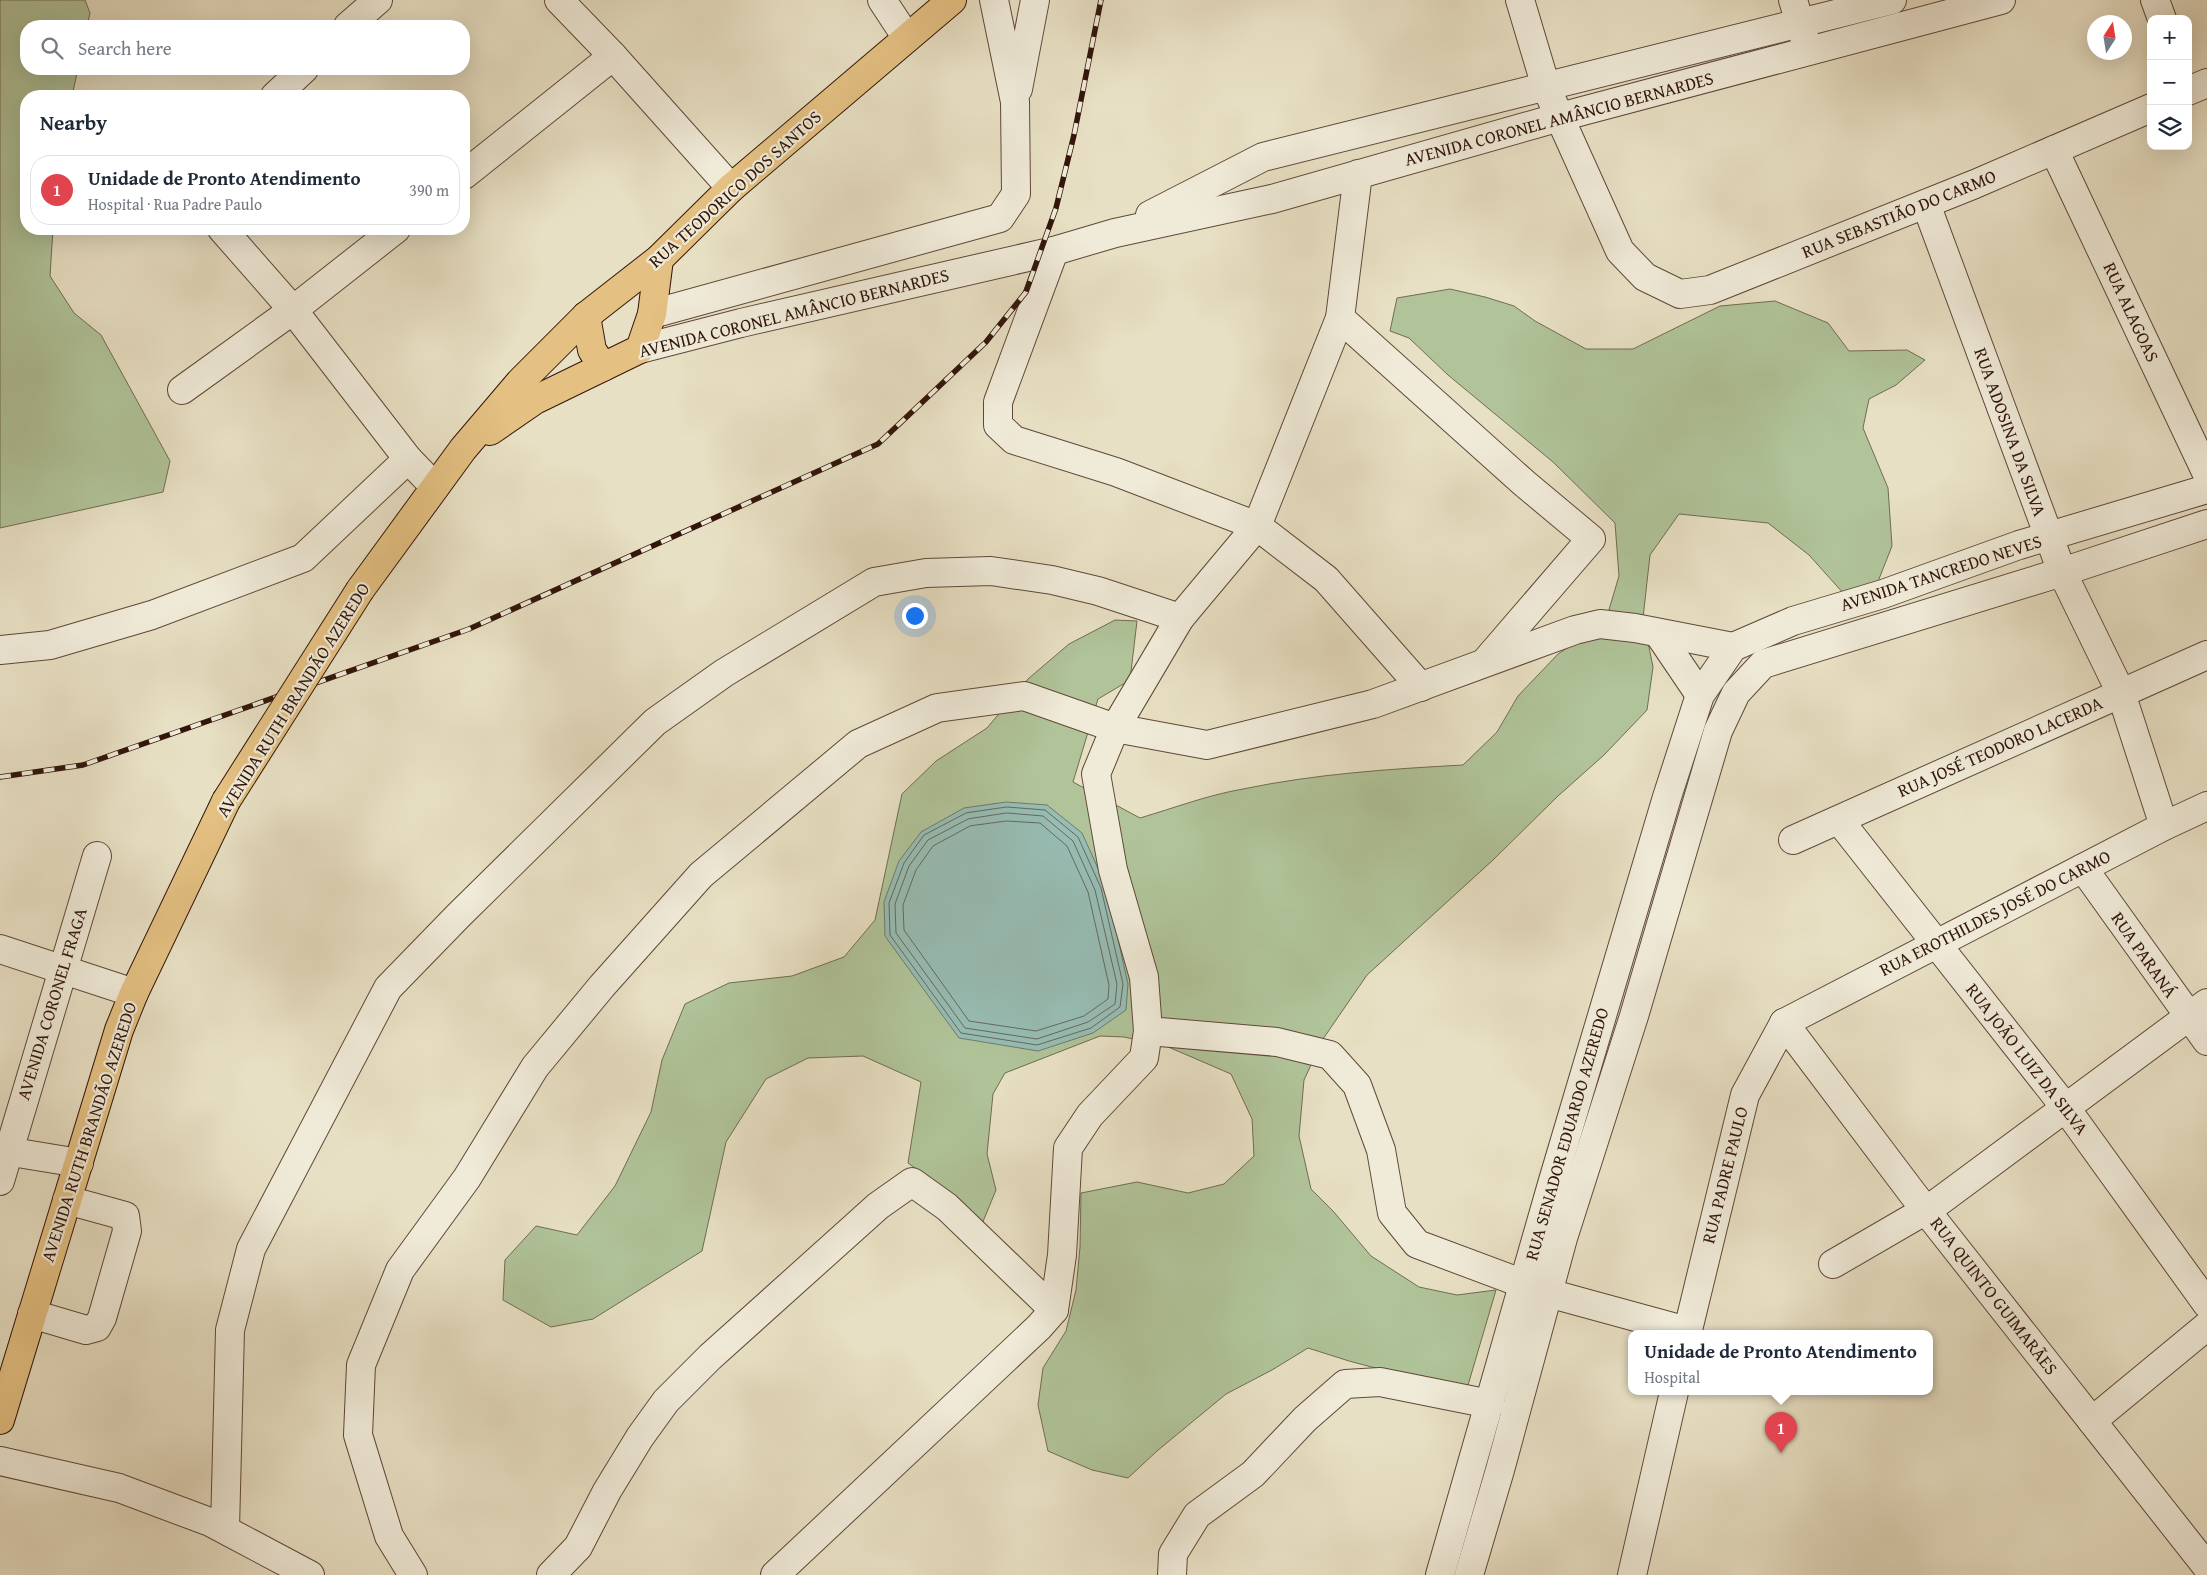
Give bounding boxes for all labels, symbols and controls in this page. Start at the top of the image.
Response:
north arrow [2087,15,2132,60]
map controls [2147,15,2192,150]
button: + [2147,15,2192,60]
search box [20,20,470,75]
icon: search [38,34,66,62]
text: Search here [78,34,172,62]
button: − [2147,60,2192,105]
street label: AVENIDA CORONEL AMÂNCIO BERNARDES [1401,64,1717,173]
street label: RUA TEODORICO DOS SANTOS [642,103,827,274]
button: layers [2147,105,2192,150]
text: Nearby [40,107,107,138]
street label: RUA SEBASTIÃO DO CARMO [1798,162,2000,265]
text: Unidade de Pronto Atendimento [88,164,361,192]
text: 1 [53,178,61,202]
text: 390 m [409,178,449,202]
text: Hospital · Rua Padre Paulo [88,192,262,216]
street label: RUA ALAGOAS [2097,257,2166,366]
street label: AVENIDA CORONEL AMÂNCIO BERNARDES [636,261,952,364]
street label: RUA ADOSINA DA SILVA [1967,344,2054,520]
street label: AVENIDA TANCREDO NEVES [1837,527,2045,618]
street label: AVENIDA RUTH BRANDÃO AZEREDO [209,577,376,822]
your location [902,603,928,629]
street label: RUA JOSÉ TEODORO LACERDA [1893,689,2107,804]
street label: RUA EROTHILDES JOSÉ DO CARMO [1874,842,2115,983]
street label: AVENIDA CORONEL FRAGA [9,904,94,1103]
street label: RUA PARANÁ [2105,906,2184,1003]
street label: RUA JOÃO LUIZ DA SILVA [1959,977,2095,1140]
street label: AVENIDA RUTH BRANDÃO AZEREDO [34,998,143,1265]
street label: RUA SENADOR EDUARDO AZEREDO [1517,1004,1616,1264]
street label: RUA PADRE PAULO [1694,1103,1755,1246]
street label: RUA QUINTO GUIMARÃES [1924,1211,2065,1381]
popup [1628,1330,1933,1395]
text: Unidade de Pronto Atendimento [1644,1337,1917,1365]
text: Hospital [1644,1365,1700,1389]
pin: 1 [1765,1412,1797,1453]

